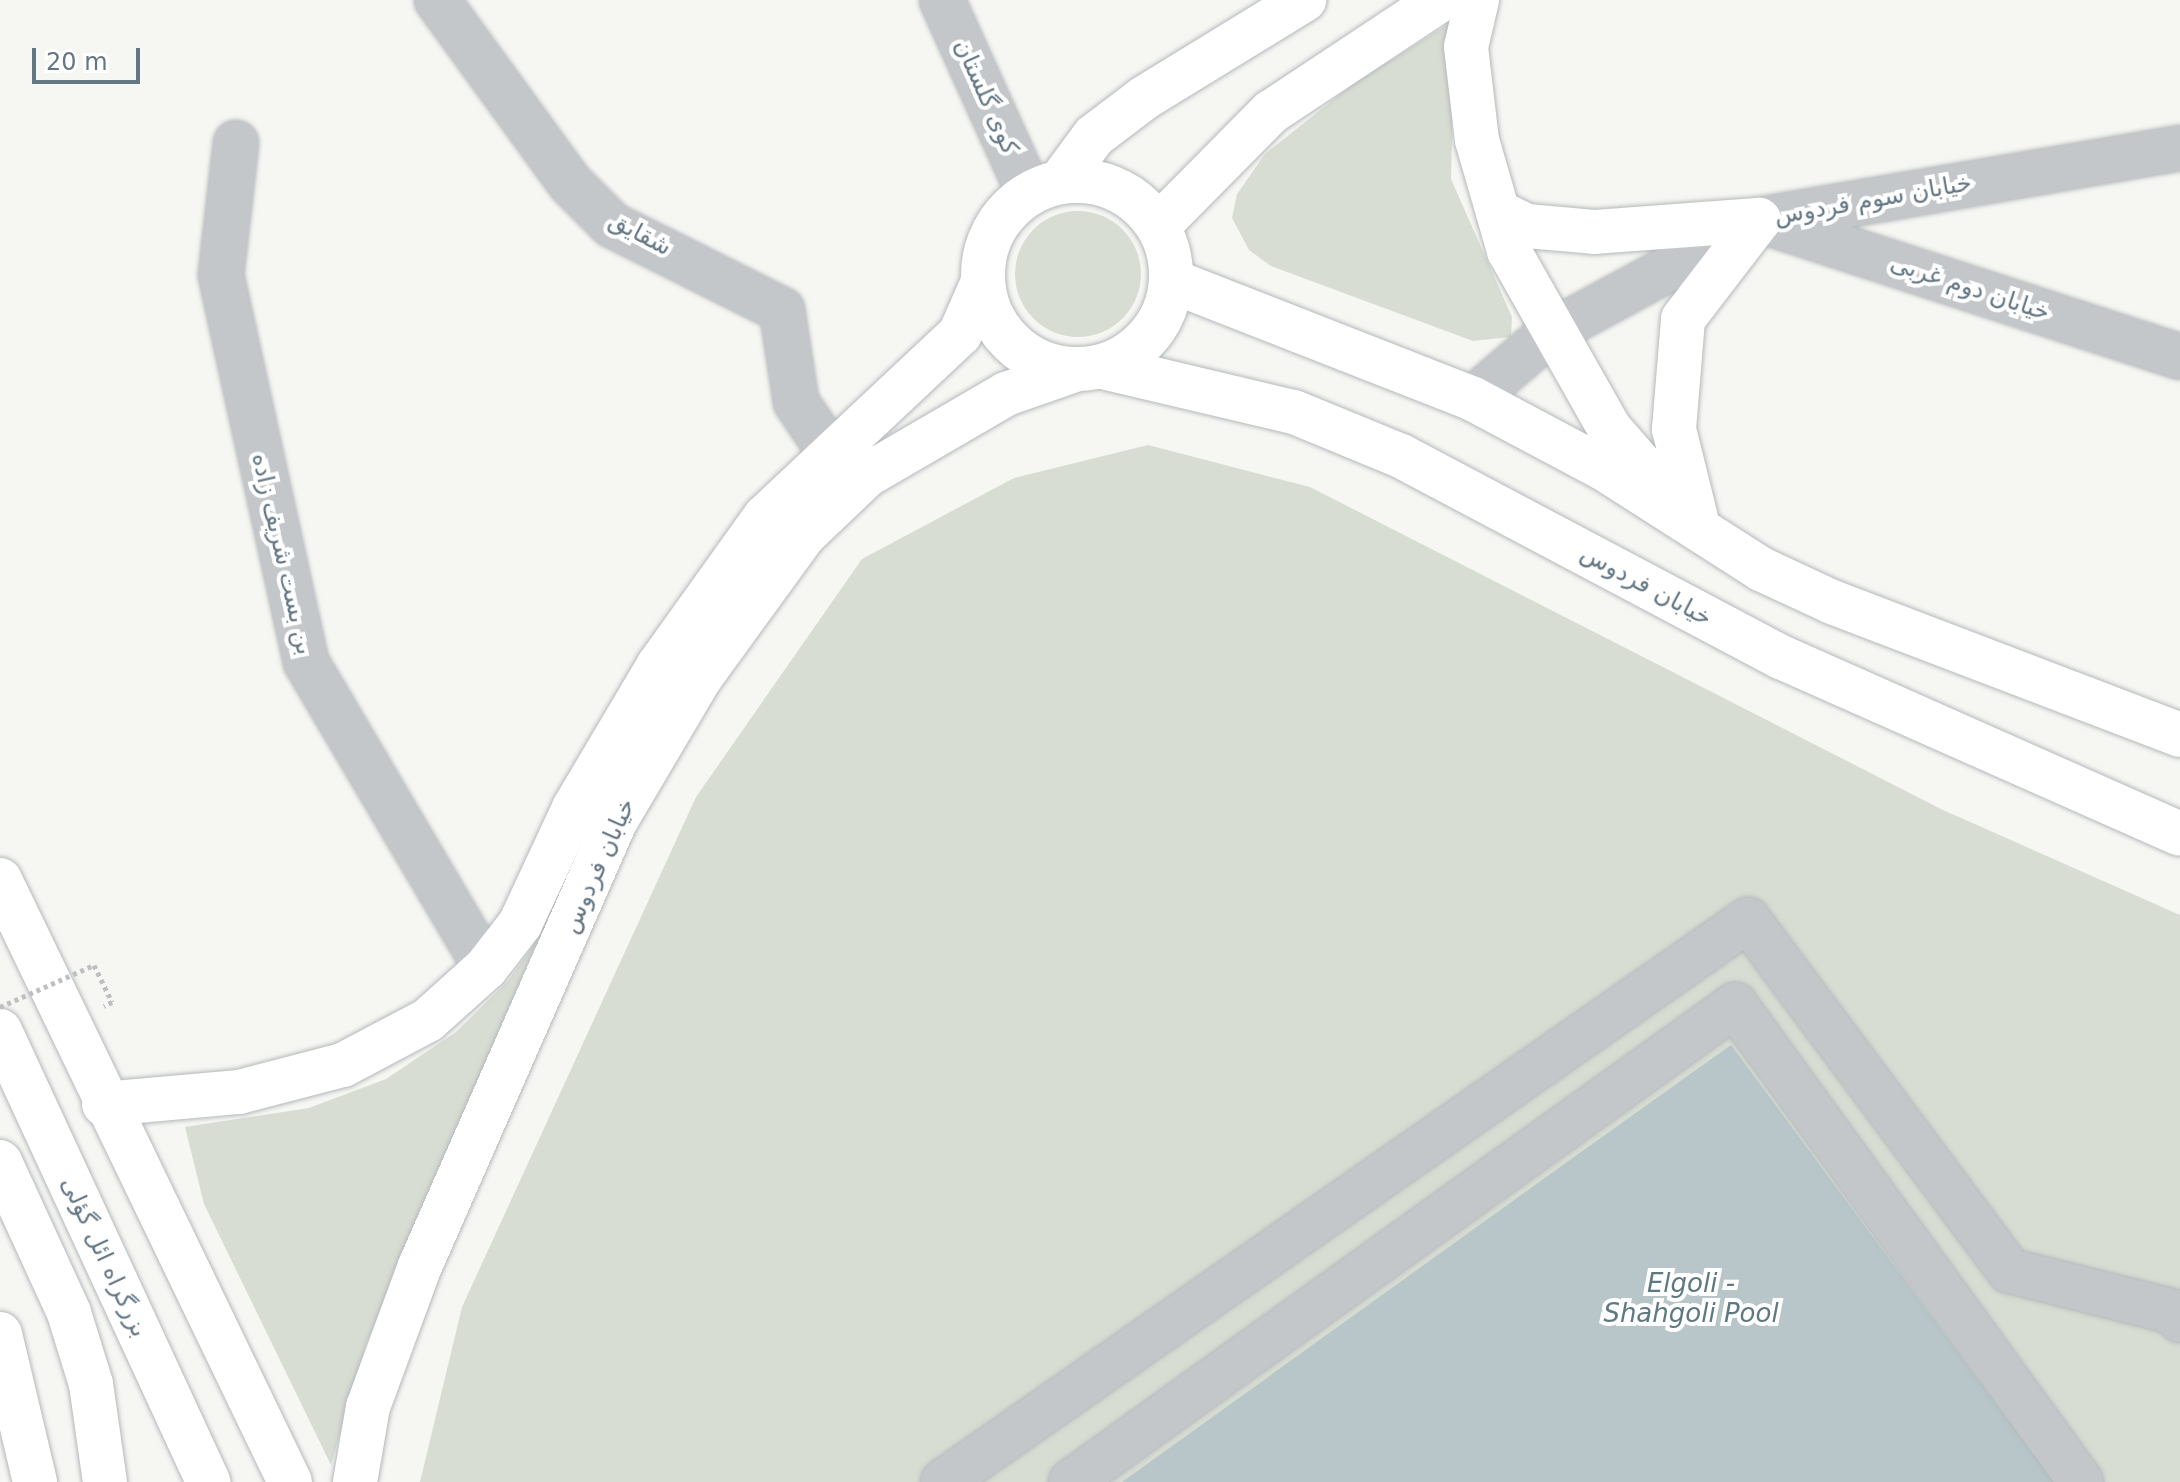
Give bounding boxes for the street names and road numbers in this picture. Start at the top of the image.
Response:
street label: کوی گلستان [948,35,1024,159]
street label: خیابان سوم فردوس [1772,168,1974,232]
street label: شقایق [604,206,676,262]
street label: خیابان دوم غربی [1887,249,2053,327]
street label: بن بست شریف زاده [245,450,319,658]
street label: خیابان فردوس [1575,539,1717,633]
street label: خیابان فردوس [556,794,642,938]
street label: بزرگراه ائل گؤلی [54,1172,154,1342]

